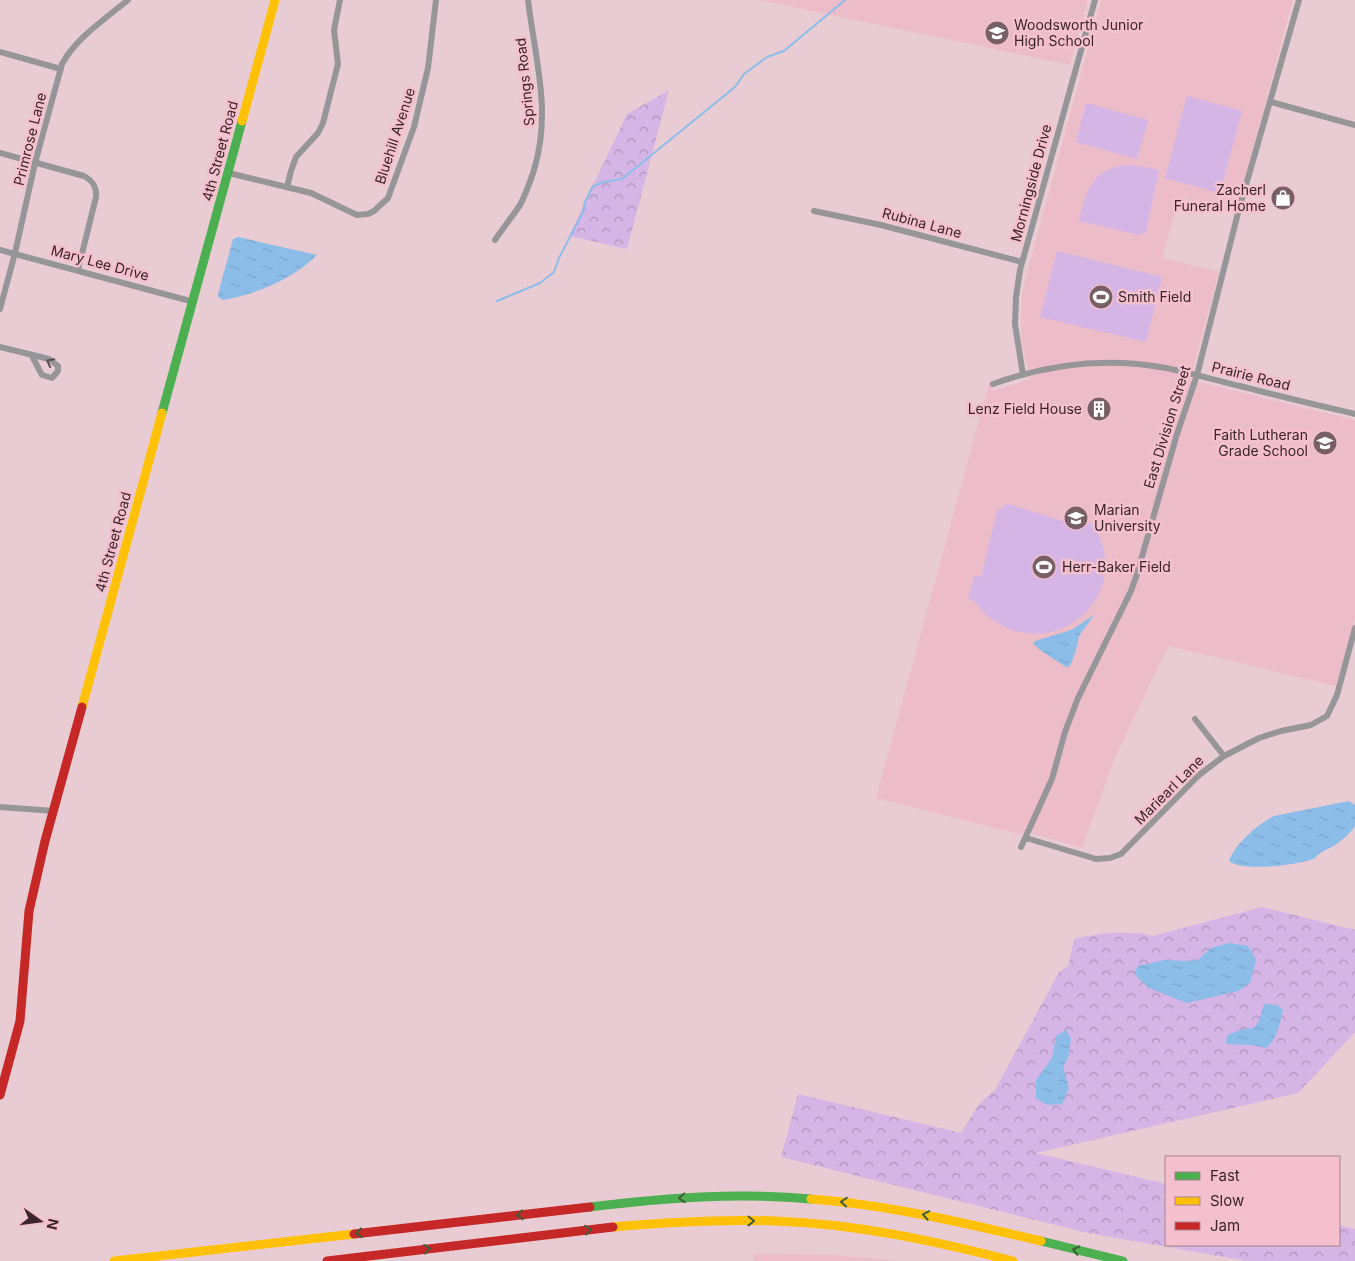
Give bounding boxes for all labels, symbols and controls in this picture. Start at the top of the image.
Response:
place label: Woodsworth Junior High School [1014,16,1143,49]
school or university icon: Woodsworth Junior High School [984,20,1010,46]
street label: Springs Road [511,37,538,127]
street label: Bluehill Avenue [371,85,418,186]
street label: Primrose Lane [10,91,49,187]
street label: 4th Street Road [198,99,241,203]
street label: Morningside Drive [1007,122,1054,244]
place label: Zacherl Funeral Home [1174,181,1266,214]
shop icon: Zacherl Funeral Home [1270,185,1296,211]
street label: Rubina Lane [881,204,964,241]
street label: Mary Lee Drive [49,241,151,284]
sports icon: Smith Field [1088,284,1114,310]
place label: Smith Field [1118,288,1191,305]
one-way arrow [47,358,56,368]
street label: Prairie Road [1210,358,1292,393]
street label: East Division Street [1140,363,1193,490]
building icon: Lenz Field House [1086,396,1112,422]
place label: Lenz Field House [968,400,1082,417]
place label: Faith Lutheran Grade School [1213,426,1308,459]
school or university icon: Faith Lutheran Grade School [1312,430,1338,456]
street label: 4th Street Road [91,490,134,594]
place label: Marian University [1094,501,1161,534]
school or university icon: Marian University [1063,505,1089,531]
sports icon: Herr-Baker Field [1031,554,1057,580]
place label: Herr-Baker Field [1062,558,1171,575]
street label: Mariearl Lane [1131,752,1207,828]
legend [1165,1156,1340,1246]
text: Fast [1210,1166,1240,1185]
text: Slow [1210,1191,1244,1210]
one-way arrow [677,1193,685,1204]
north arrow [15,1196,65,1246]
one-way arrow [840,1197,848,1208]
one-way arrow [516,1209,524,1220]
one-way arrow [922,1210,930,1221]
one-way arrow [747,1215,755,1226]
text: Jam [1210,1216,1240,1235]
text: N [44,1217,63,1231]
one-way arrow [585,1225,593,1236]
one-way arrow [354,1227,362,1238]
one-way arrow [423,1244,431,1255]
one-way arrow [1072,1245,1081,1256]

